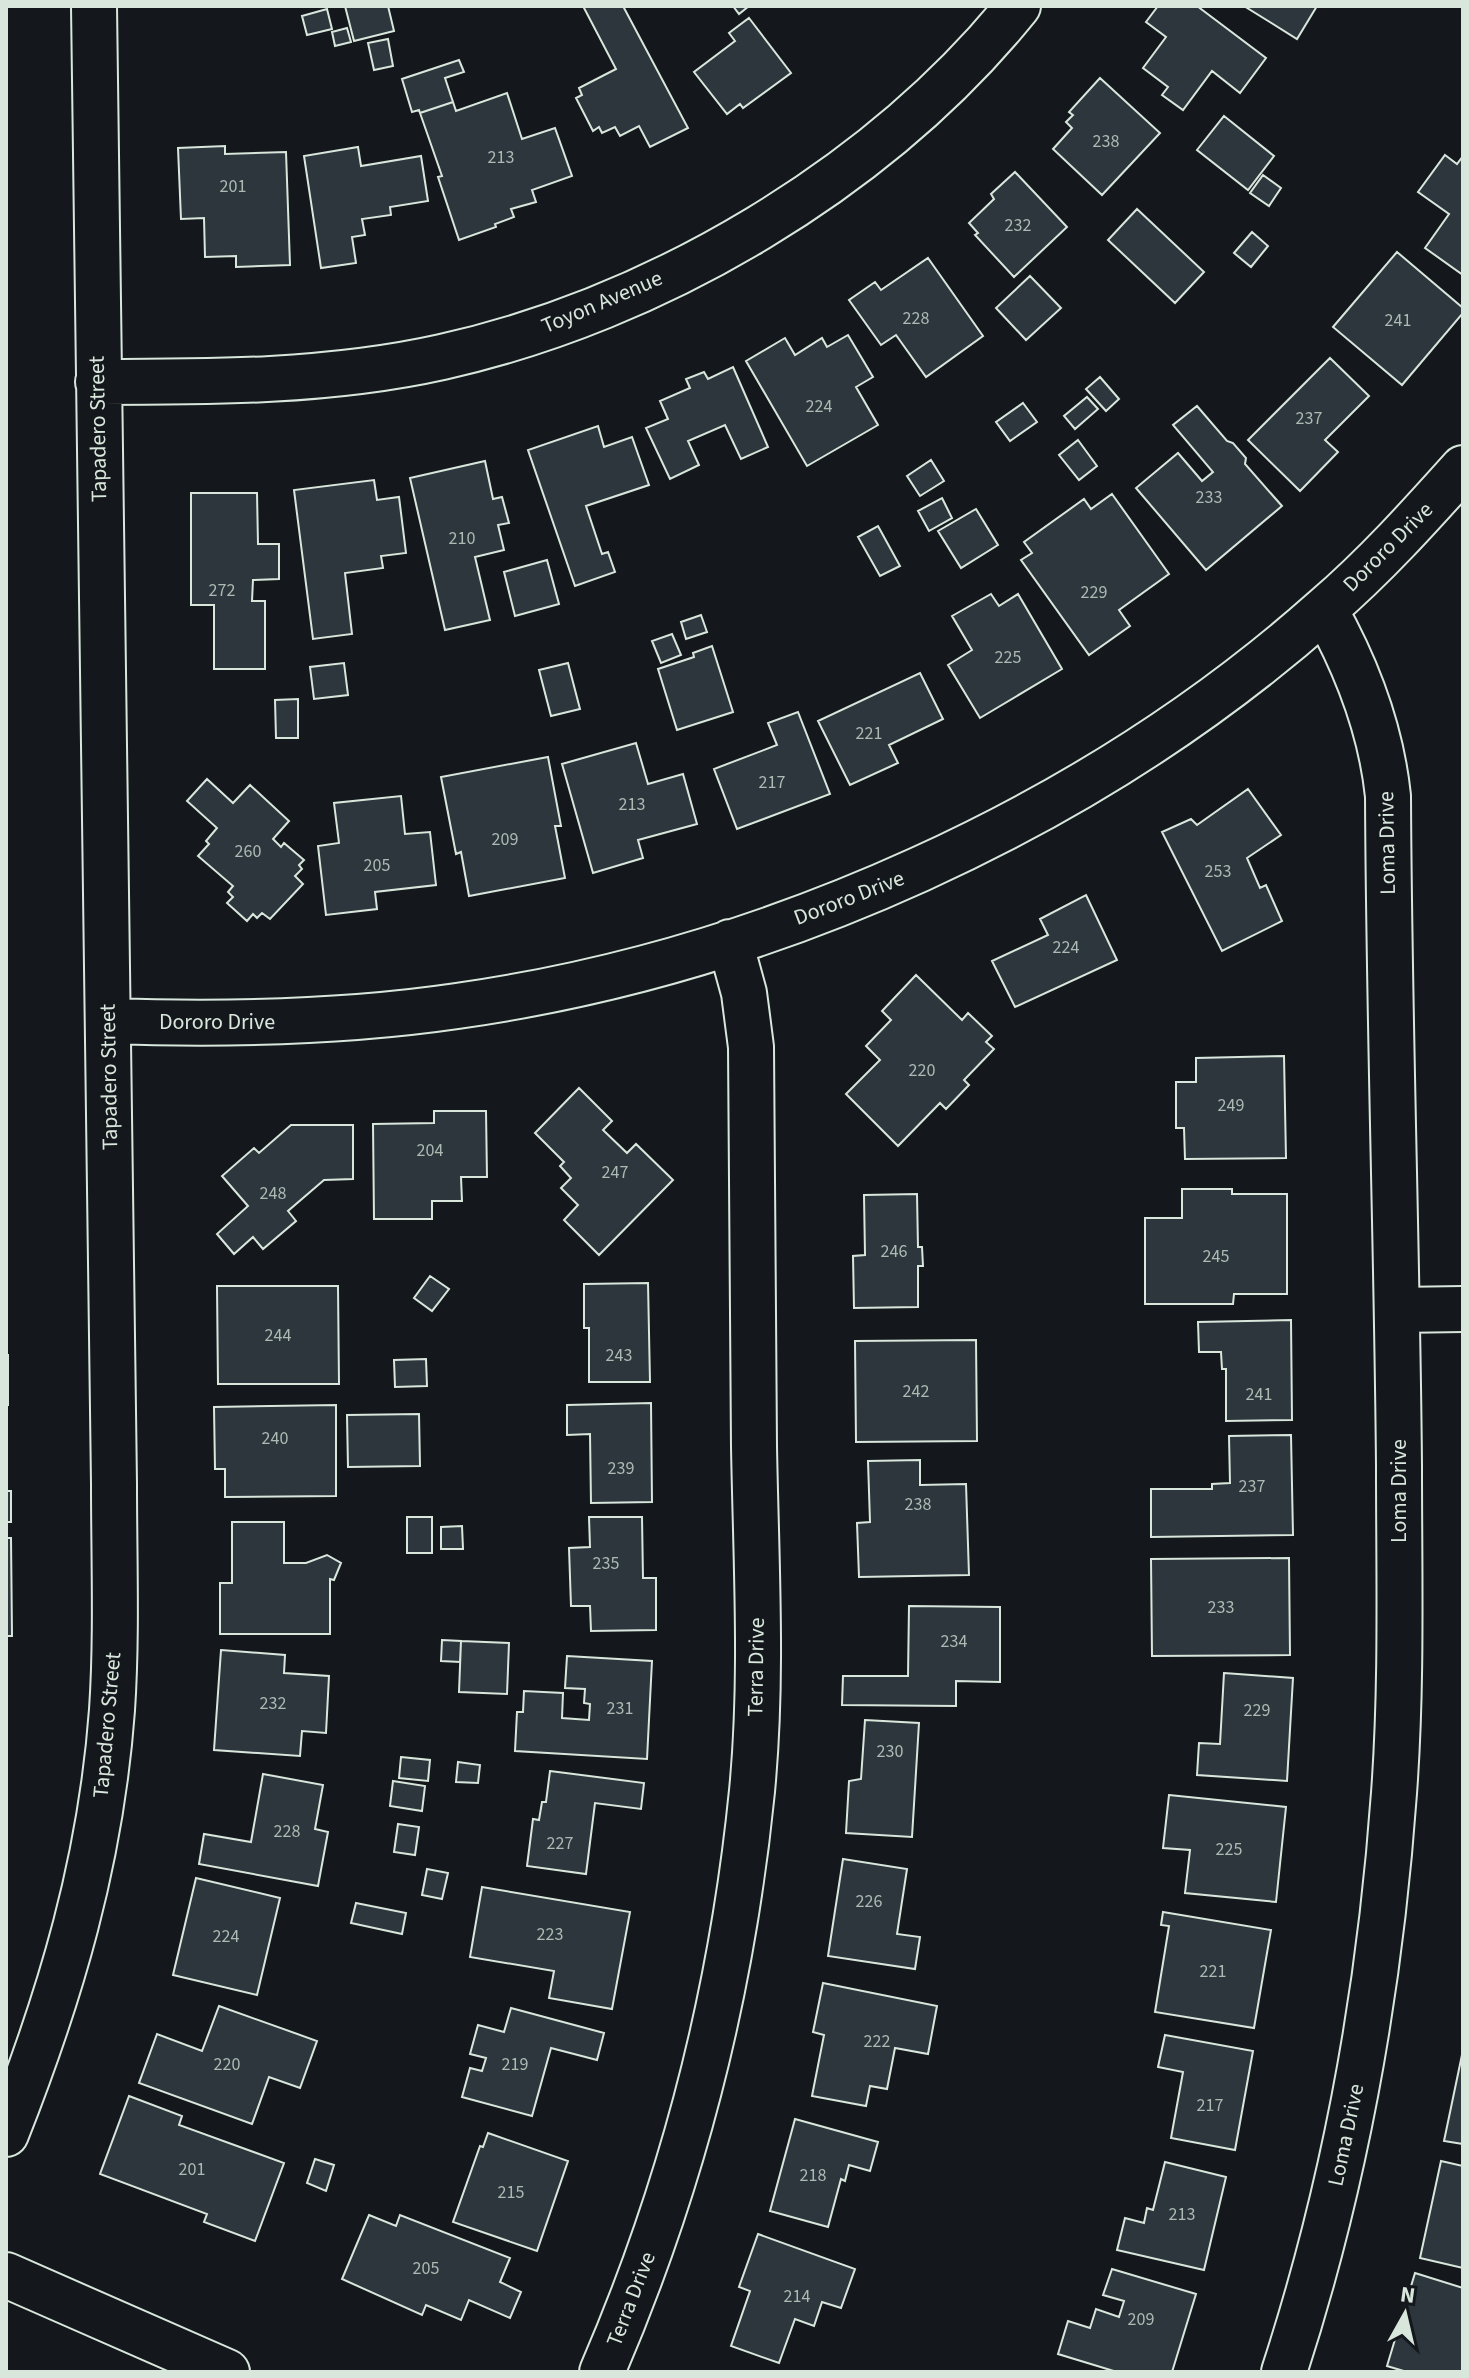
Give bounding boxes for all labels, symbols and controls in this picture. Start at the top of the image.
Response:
house number: 238 [1093,129,1119,154]
house number: 213 [488,145,514,170]
house number: 201 [220,174,246,199]
house number: 232 [1005,213,1031,238]
street label: Toyon Avenue [537,262,667,342]
house number: 228 [903,306,929,331]
house number: 241 [1385,308,1411,333]
street label: Tapadero Street [81,355,115,502]
house number: 224 [806,394,832,419]
house number: 237 [1296,406,1322,431]
house number: 233 [1196,485,1222,510]
street label: Dororo Drive [1336,495,1440,599]
house number: 210 [449,526,475,551]
house number: 272 [209,578,235,603]
house number: 229 [1081,580,1107,605]
house number: 225 [995,645,1021,670]
house number: 221 [856,721,882,746]
house number: 217 [759,770,785,795]
street label: Loma Drive [1370,791,1404,895]
house number: 213 [619,792,645,817]
house number: 209 [492,827,518,852]
house number: 260 [235,839,261,864]
house number: 205 [364,853,390,878]
house number: 253 [1205,859,1231,884]
street label: Dororo Drive [789,862,909,934]
house number: 224 [1053,935,1079,960]
street label: Tapadero Street [92,1003,126,1150]
street label: Dororo Drive [159,1006,275,1038]
house number: 220 [909,1058,935,1083]
house number: 249 [1218,1093,1244,1118]
house number: 204 [417,1138,443,1163]
house number: 247 [602,1160,628,1185]
house number: 248 [260,1181,286,1206]
house number: 246 [881,1239,907,1264]
house number: 245 [1203,1244,1229,1269]
house number: 244 [265,1323,291,1348]
house number: 243 [606,1343,632,1368]
house number: 242 [903,1379,929,1404]
house number: 241 [1246,1382,1272,1407]
house number: 240 [262,1426,288,1451]
street label: Loma Drive [1383,1439,1415,1543]
house number: 239 [608,1456,634,1481]
house number: 237 [1239,1474,1265,1499]
house number: 238 [905,1492,931,1517]
house number: 235 [593,1551,619,1576]
house number: 233 [1208,1595,1234,1620]
street label: Terra Drive [739,1617,773,1717]
house number: 234 [941,1629,967,1654]
street label: Tapadero Street [85,1650,129,1799]
house number: 232 [260,1691,286,1716]
house number: 231 [607,1696,633,1721]
house number: 229 [1244,1698,1270,1723]
house number: 230 [877,1739,903,1764]
house number: 228 [274,1819,300,1844]
house number: 227 [547,1831,573,1856]
house number: 225 [1216,1837,1242,1862]
house number: 226 [856,1889,882,1914]
house number: 223 [537,1922,563,1947]
house number: 224 [213,1924,239,1949]
house number: 221 [1200,1959,1226,1984]
house number: 222 [864,2029,890,2054]
house number: 220 [214,2052,240,2077]
house number: 219 [502,2052,528,2077]
street label: Loma Drive [1320,2081,1372,2189]
house number: 217 [1197,2093,1223,2118]
house number: 201 [179,2157,205,2182]
house number: 218 [800,2163,826,2188]
house number: 215 [498,2180,524,2205]
house number: 213 [1169,2202,1195,2227]
street label: Terra Drive [598,2247,664,2351]
house number: 205 [413,2256,439,2281]
north arrow [1365,2274,1445,2354]
text: N [1398,2278,1417,2312]
house number: 214 [784,2284,810,2309]
house number: 209 [1128,2307,1154,2332]

